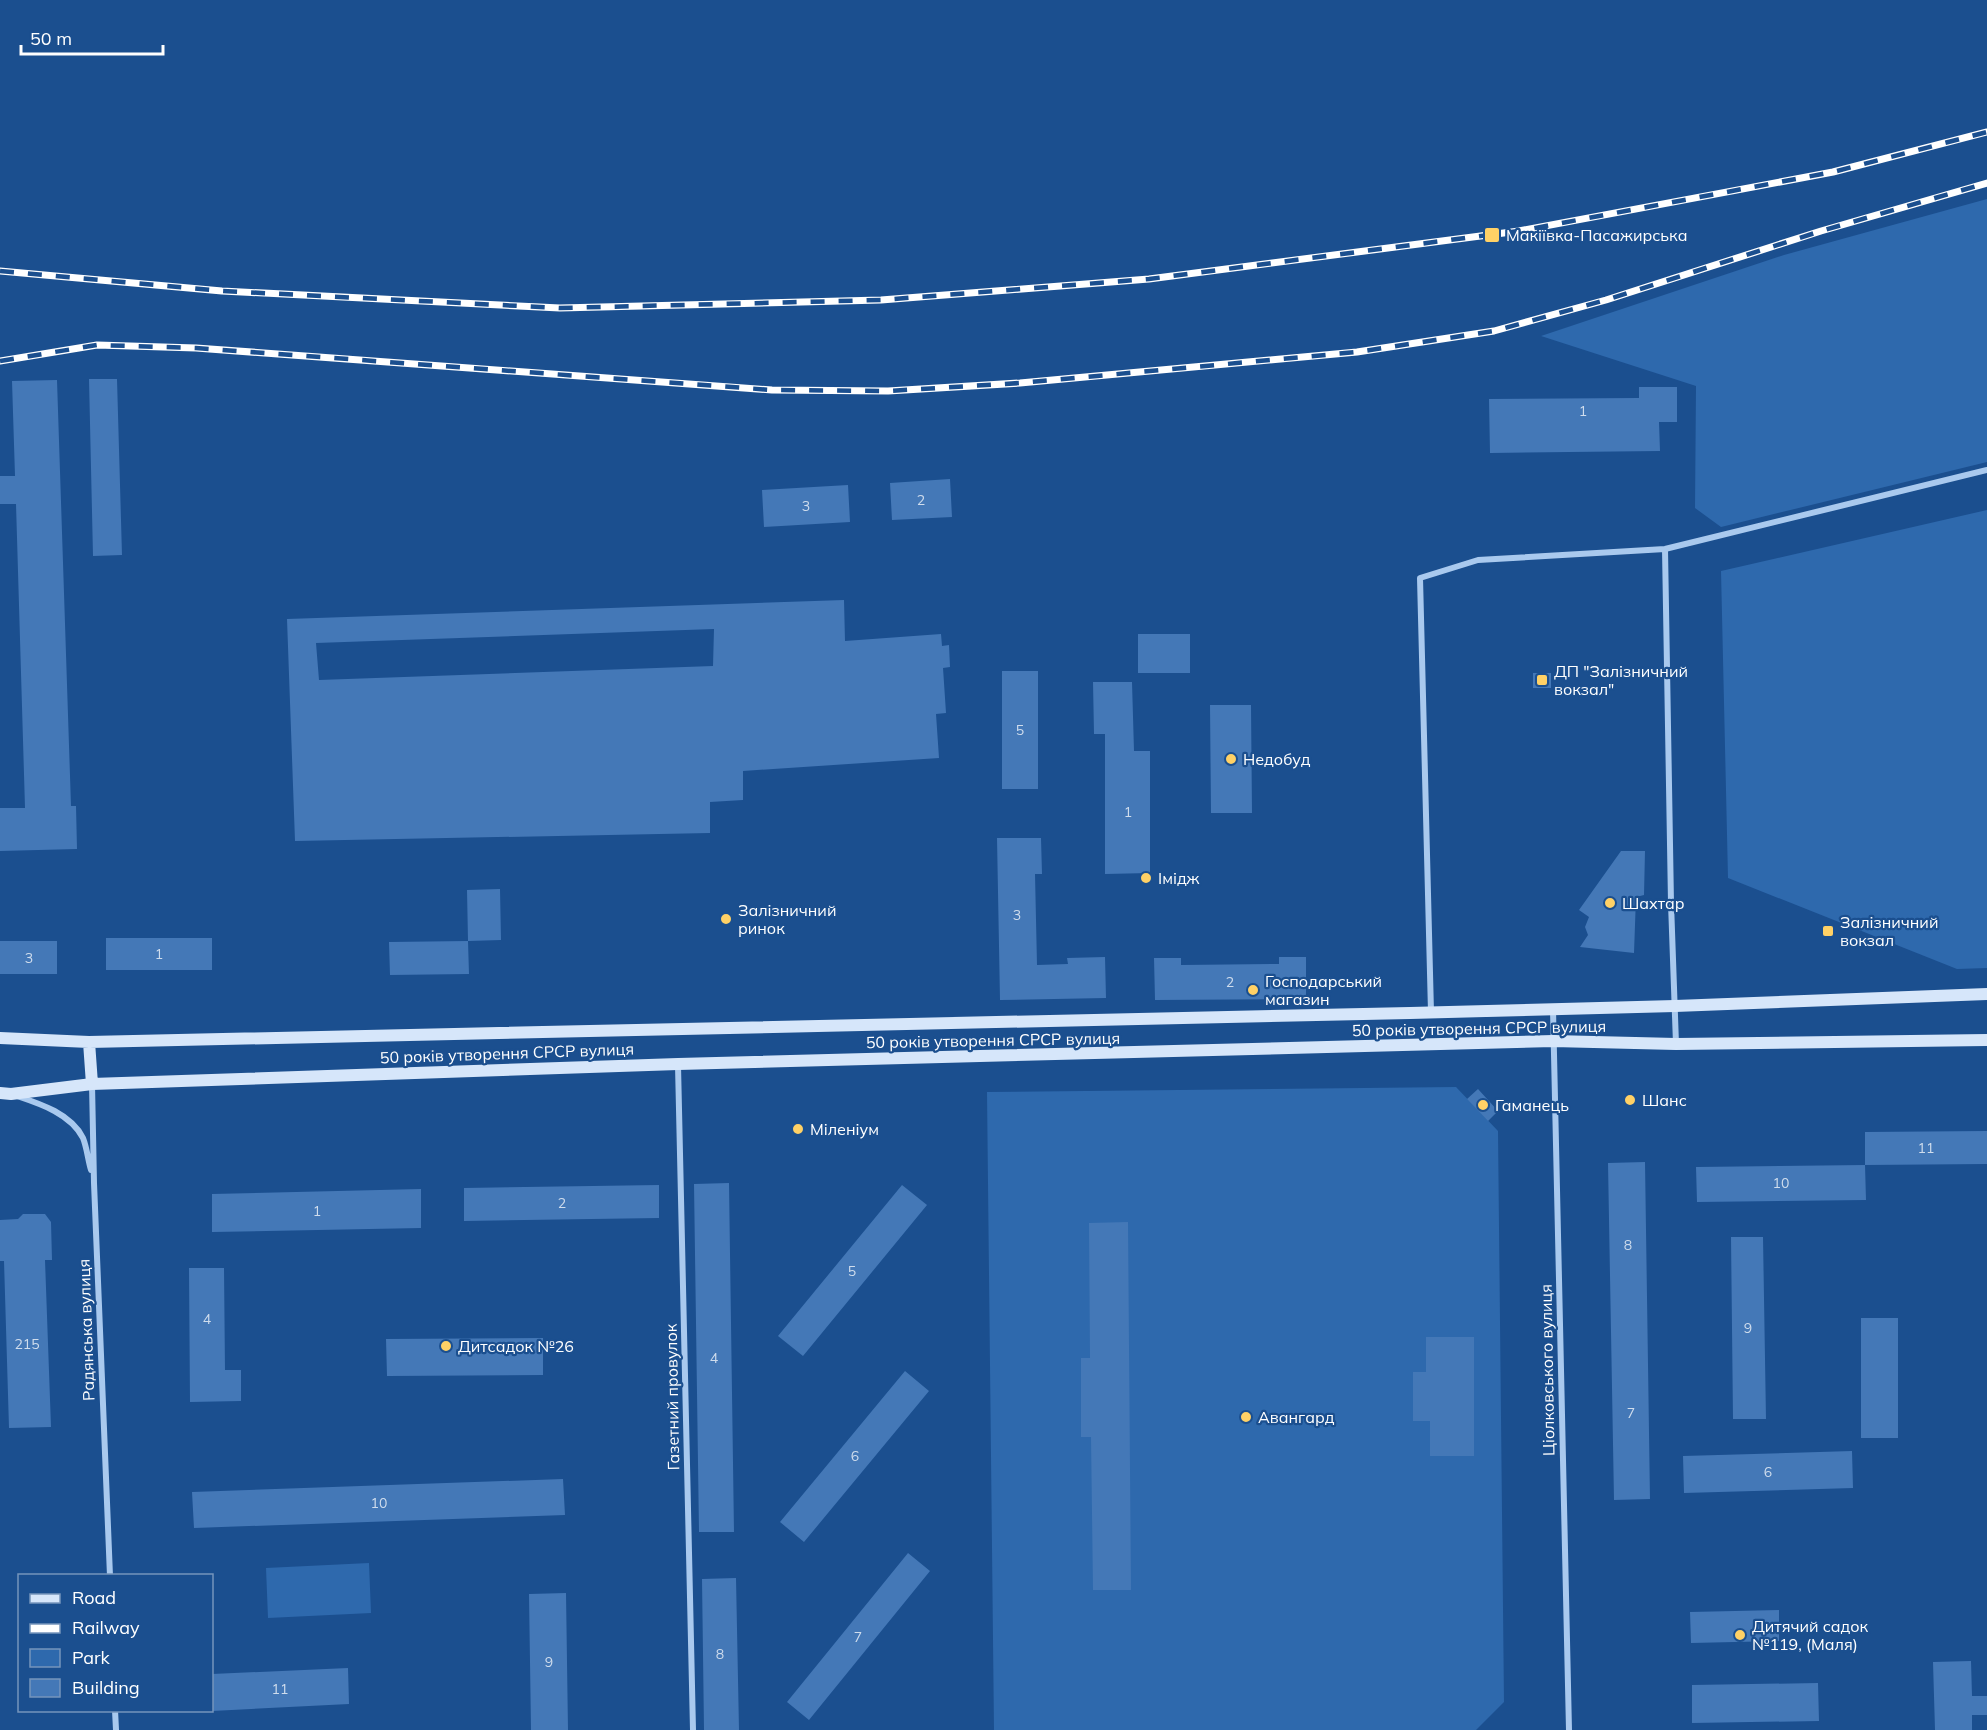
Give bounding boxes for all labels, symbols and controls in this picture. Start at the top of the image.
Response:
scale bar [21,18,164,56]
text: 50 m [30,27,72,50]
place label: Макіївка-Пасажирська [1506,225,1687,245]
marker: Макіївка-Пасажирська [1483,226,1501,244]
house number: 1 [1579,402,1587,420]
house number: 2 [917,491,925,509]
house number: 3 [802,497,810,515]
place label: ДП "Залізничний вокзал" [1554,661,1688,699]
marker: ДП "Залізничний вокзал" [1535,673,1549,687]
house number: 5 [1016,721,1024,739]
place label: Недобуд [1243,749,1311,769]
marker: Недобуд [1224,752,1238,766]
house number: 1 [1124,803,1132,821]
place label: Імідж [1158,868,1200,888]
marker: Імідж [1139,871,1153,885]
place label: Шахтар [1622,893,1685,913]
marker: Шахтар [1603,896,1617,910]
place label: Залізничний ринок [738,900,836,938]
house number: 3 [1013,906,1021,924]
marker: Залізничний ринок [719,912,733,926]
place label: Залізничний вокзал [1840,912,1938,950]
marker: Залізничний вокзал [1821,924,1835,938]
house number: 1 [155,945,163,963]
house number: 3 [25,949,33,967]
place label: Господарський магазин [1265,971,1382,1009]
house number: 2 [1226,973,1234,991]
marker: Господарський магазин [1246,983,1260,997]
street label: 50 років утворення СРСР вулиця [1352,1016,1606,1040]
street label: 50 років утворення СРСР вулиця [866,1028,1120,1052]
street label: 50 років утворення СРСР вулиця [380,1039,634,1067]
place label: Шанс [1642,1090,1687,1110]
marker: Шанс [1623,1093,1637,1107]
place label: Гаманець [1495,1095,1569,1115]
marker: Гаманець [1476,1098,1490,1112]
place label: Міленіум [810,1119,879,1139]
marker: Міленіум [791,1122,805,1136]
house number: 11 [1918,1139,1934,1157]
house number: 10 [1773,1174,1789,1192]
house number: 2 [558,1194,566,1212]
house number: 1 [313,1202,321,1220]
house number: 8 [1624,1236,1632,1254]
street label: Радянська вулиця [74,1259,98,1401]
house number: 5 [848,1262,856,1280]
street label: Ціолковського вулиця [1535,1284,1559,1456]
house number: 4 [203,1310,212,1328]
house number: 9 [1744,1319,1752,1337]
street label: Газетний провулок [661,1323,683,1470]
house number: 215 [14,1335,40,1353]
place label: Дитсадок №26 [458,1336,574,1356]
marker: Дитсадок №26 [439,1339,453,1353]
house number: 4 [710,1349,719,1367]
house number: 7 [1627,1404,1635,1422]
place label: Авангард [1258,1407,1335,1427]
marker: Авангард [1239,1410,1253,1424]
house number: 6 [851,1447,859,1465]
house number: 6 [1764,1463,1772,1481]
house number: 10 [371,1494,387,1512]
legend [18,1574,213,1712]
text: Road [72,1586,116,1609]
text: Railway [72,1616,140,1639]
place label: Дитячий садок №119, (Маля) [1752,1616,1869,1654]
house number: 7 [854,1628,862,1646]
marker: Дитячий садок №119, (Маля) [1733,1628,1747,1642]
house number: 8 [716,1645,724,1663]
text: Park [72,1646,111,1669]
house number: 9 [545,1653,553,1671]
text: Building [72,1676,140,1699]
house number: 11 [272,1680,288,1698]

